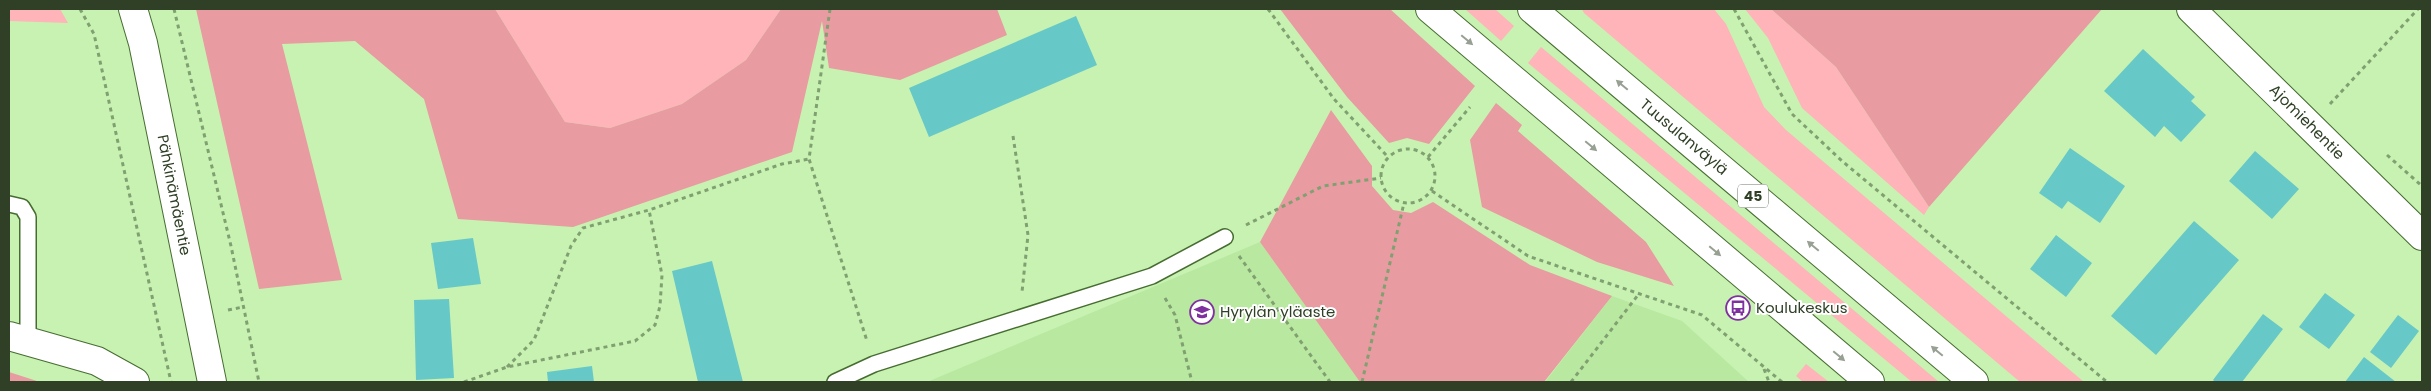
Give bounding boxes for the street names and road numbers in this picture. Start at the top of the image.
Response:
street label: Ajomiehentie [2265,79,2350,164]
street label: Tuusulanväylä [1636,94,1733,180]
street label: Pähkinämäentie [152,133,196,257]
road number: 45 [1738,185,1768,208]

